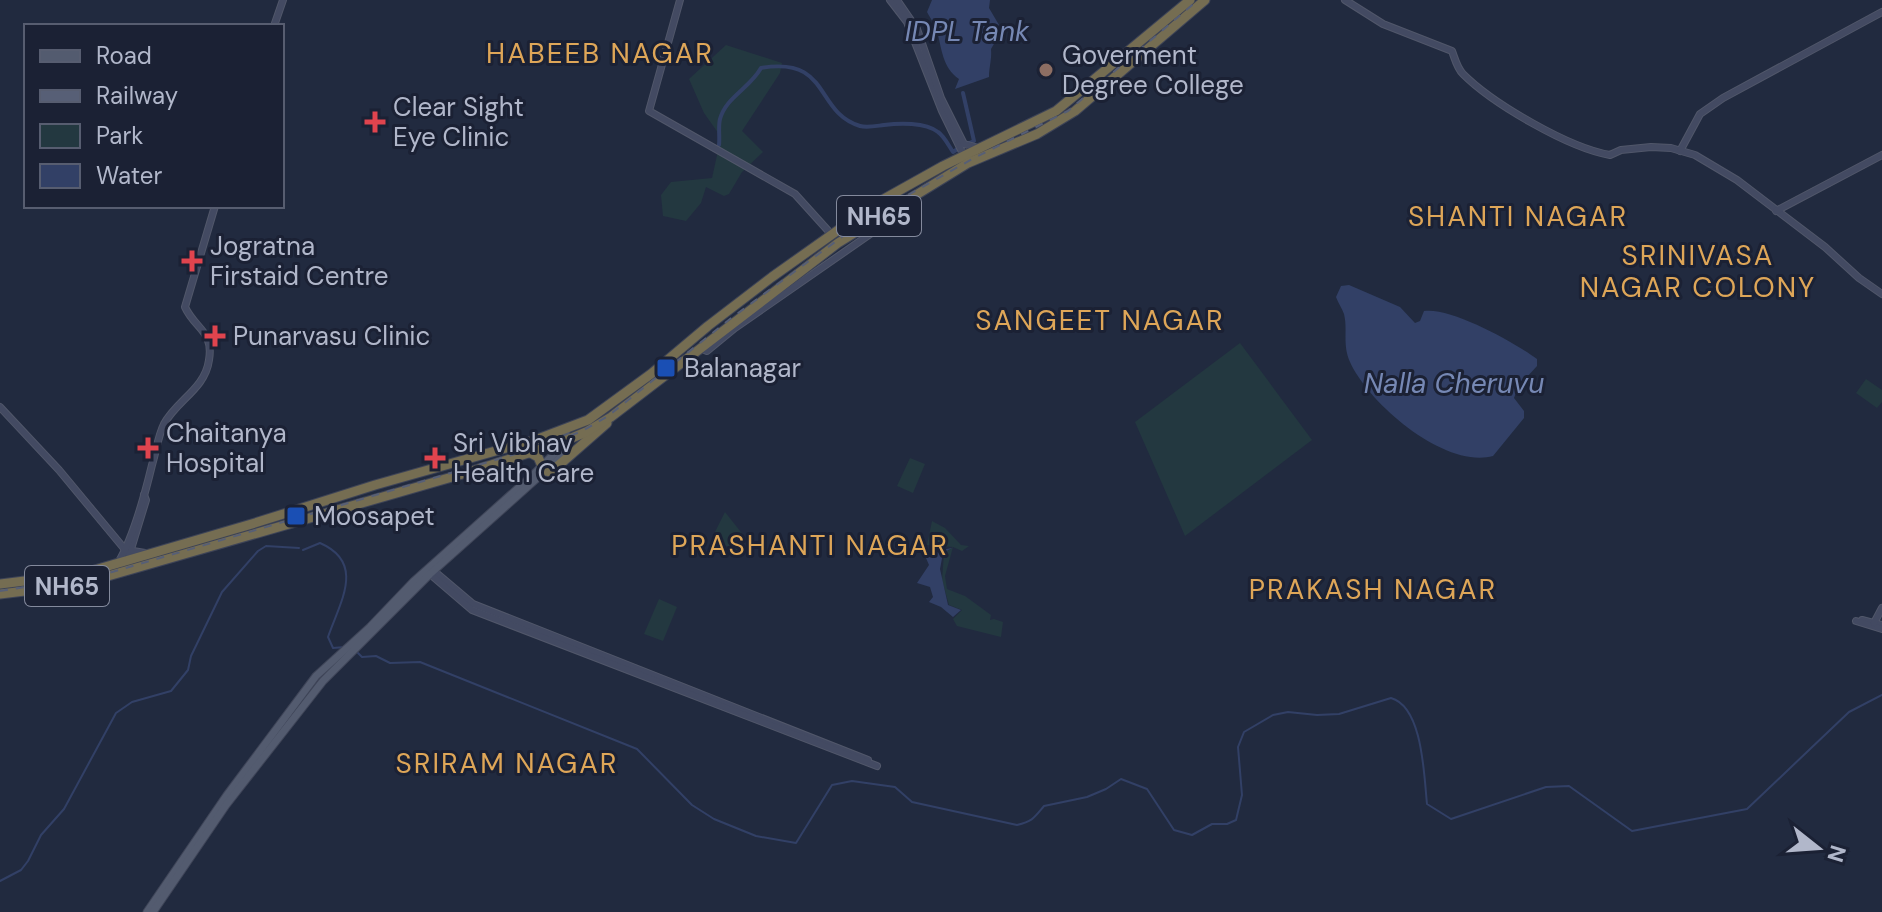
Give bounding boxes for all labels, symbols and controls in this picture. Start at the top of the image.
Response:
water label: IDPL Tank [905,13,1030,50]
legend [24,24,284,208]
district label: HABEEB NAGAR [486,35,714,72]
place label: Goverment Degree College [1062,38,1244,102]
text: Road [96,40,152,71]
marker: Goverment Degree College [1037,61,1055,79]
text: Railway [96,80,178,111]
place label: Clear Sight Eye Clinic [393,90,524,154]
marker: Clear Sight Eye Clinic [364,111,386,133]
text: Park [96,120,143,151]
text: Water [96,160,162,191]
road number: NH65 [837,196,921,236]
district label: SHANTI NAGAR [1408,198,1628,235]
place label: Jogratna Firstaid Centre [210,229,388,293]
district label: SRINIVASA NAGAR COLONY [1580,237,1816,306]
marker: Jogratna Firstaid Centre [181,250,203,272]
district label: SANGEET NAGAR [975,302,1225,339]
place label: Punarvasu Clinic [233,319,430,353]
marker: Punarvasu Clinic [204,325,226,347]
place label: Balanagar [684,351,801,385]
marker: Balanagar [655,357,677,379]
water label: Nalla Cheruvu [1364,365,1544,402]
place label: Chaitanya Hospital [166,416,287,480]
place label: Sri Vibhav Health Care [453,426,594,490]
marker: Chaitanya Hospital [137,437,159,459]
marker: Sri Vibhav Health Care [424,447,446,469]
place label: Moosapet [314,499,435,533]
marker: Moosapet [285,505,307,527]
district label: PRASHANTI NAGAR [671,527,949,564]
road number: NH65 [25,566,109,606]
district label: PRAKASH NAGAR [1249,571,1497,608]
district label: SRIRAM NAGAR [396,745,618,782]
north arrow [1778,808,1858,888]
text: N [1820,842,1853,866]

